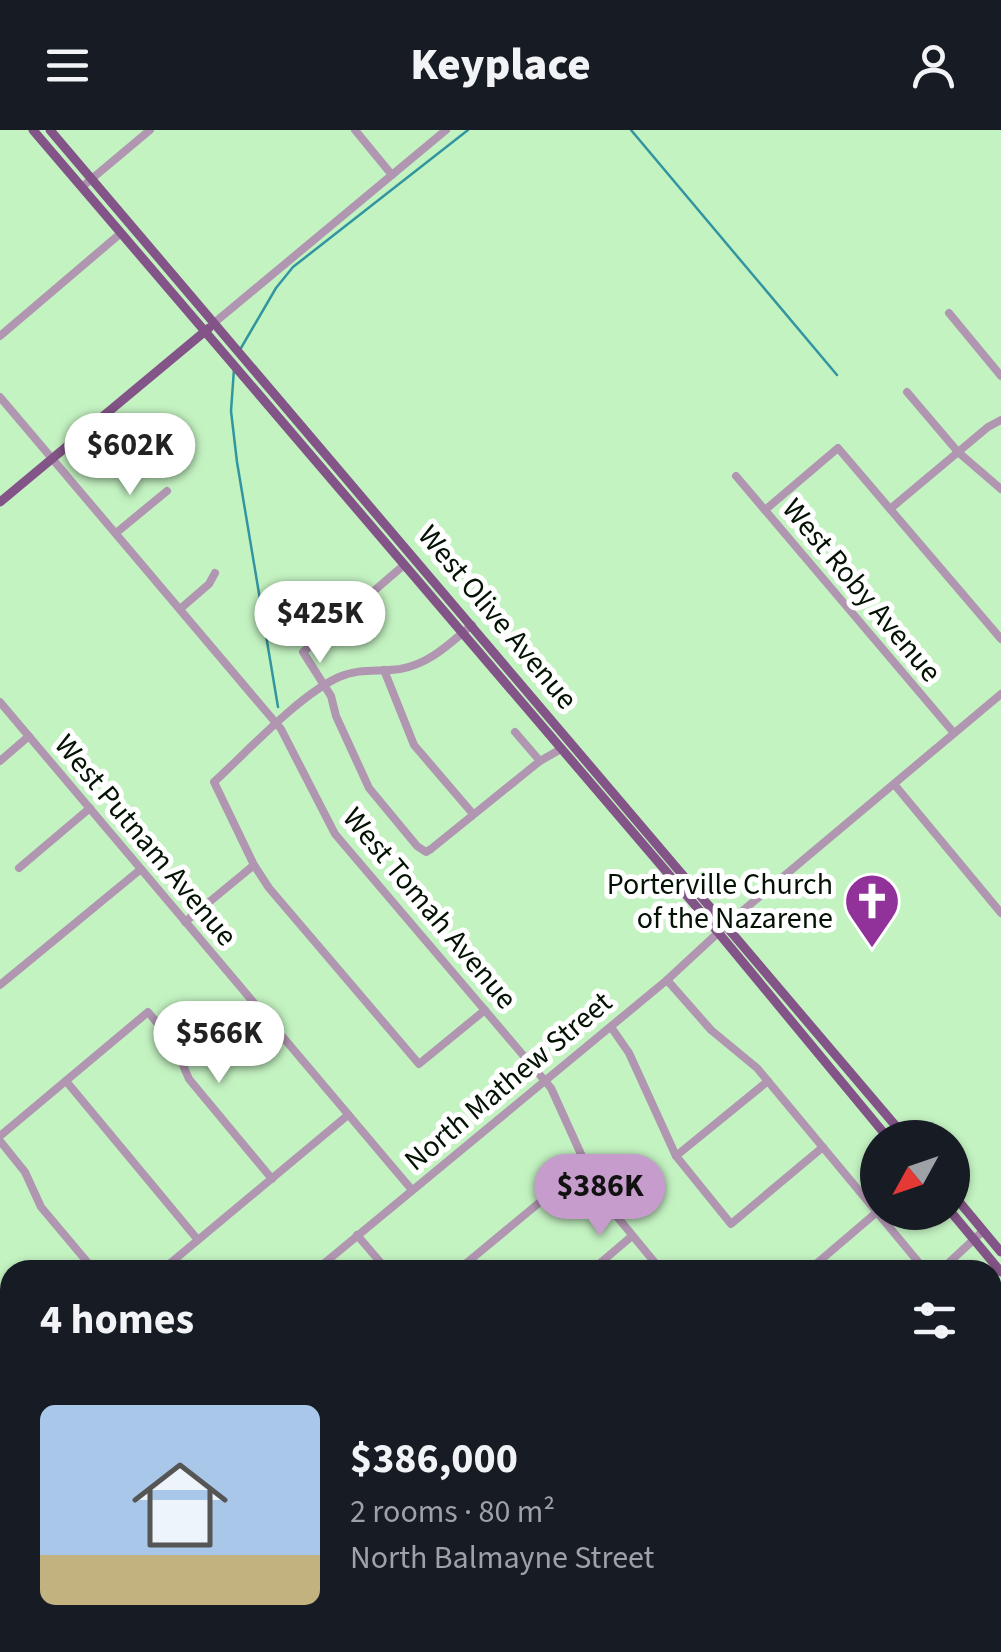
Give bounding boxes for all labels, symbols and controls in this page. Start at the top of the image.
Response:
text: Keyplace [410,33,591,97]
icon: menu [40,38,95,93]
icon: person [906,38,961,93]
pin: $602K [60,413,200,498]
text: $602K [86,422,174,468]
street label: West Roby Avenue [772,489,952,692]
street label: West Olive Avenue [408,516,588,719]
pin: $425K [250,581,390,666]
text: $425K [276,590,364,636]
street label: West Putnam Avenue [44,725,247,956]
street label: West Tomah Avenue [332,798,527,1019]
place label: Porterville Church of the Nazarene [607,863,833,940]
church icon: Porterville Church of the Nazarene [842,871,902,950]
street label: North Mathew Street [395,982,621,1181]
pin: $566K [149,1001,289,1086]
text: $566K [175,1010,263,1056]
north arrow [860,1120,970,1230]
map controls [860,1120,970,1230]
pin: $386K [530,1154,670,1239]
text: $386K [556,1163,644,1209]
text: 4 homes [40,1290,194,1350]
icon: filters [907,1293,962,1348]
text: $386,000 [350,1429,518,1489]
icon: home [120,1445,240,1565]
text: 2 rooms · 80 m² [350,1489,555,1535]
text: North Balmayne Street [350,1535,654,1581]

